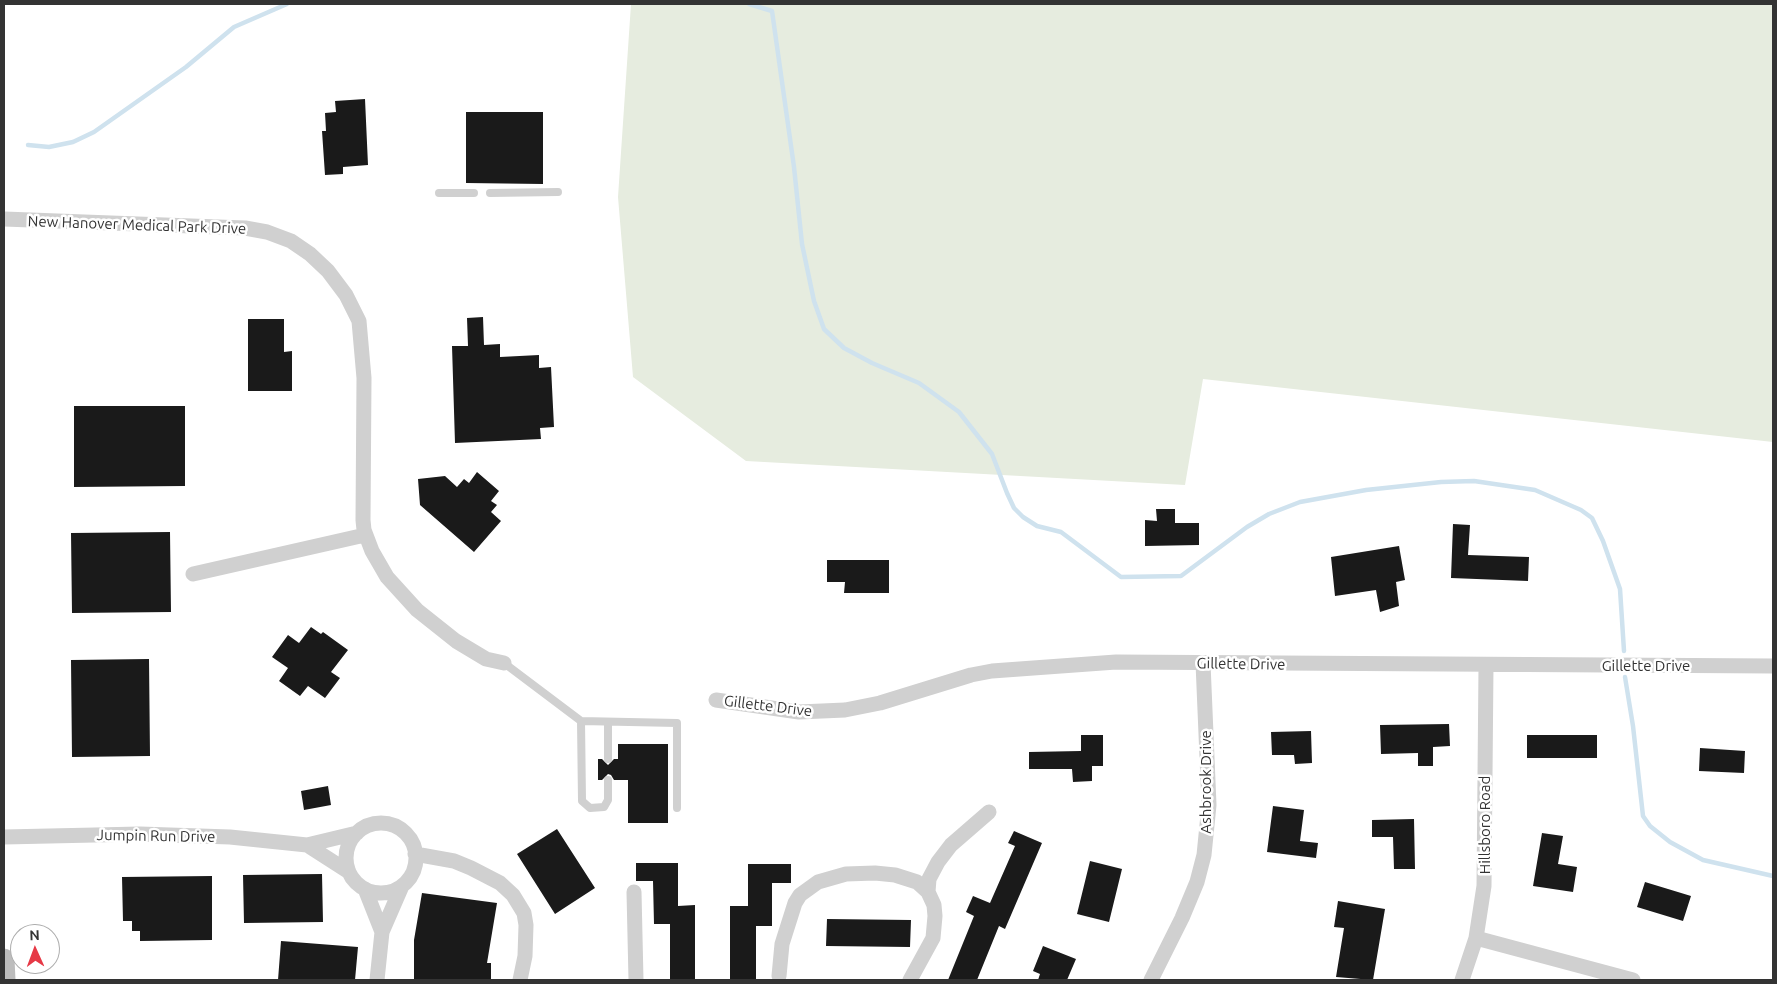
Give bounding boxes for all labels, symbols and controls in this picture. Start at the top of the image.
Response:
street label: New Hanover Medical Park Drive [27,212,247,238]
street label: Gillette Drive [1197,654,1285,674]
street label: Gillette Drive [1602,657,1690,675]
street label: Gillette Drive [723,692,813,720]
street label: Ashbrook Drive [1197,730,1215,834]
street label: Hillsboro Road [1476,776,1494,874]
street label: Jumpin Run Drive [97,826,215,846]
north arrow [10,924,60,974]
text: N [29,927,40,943]

